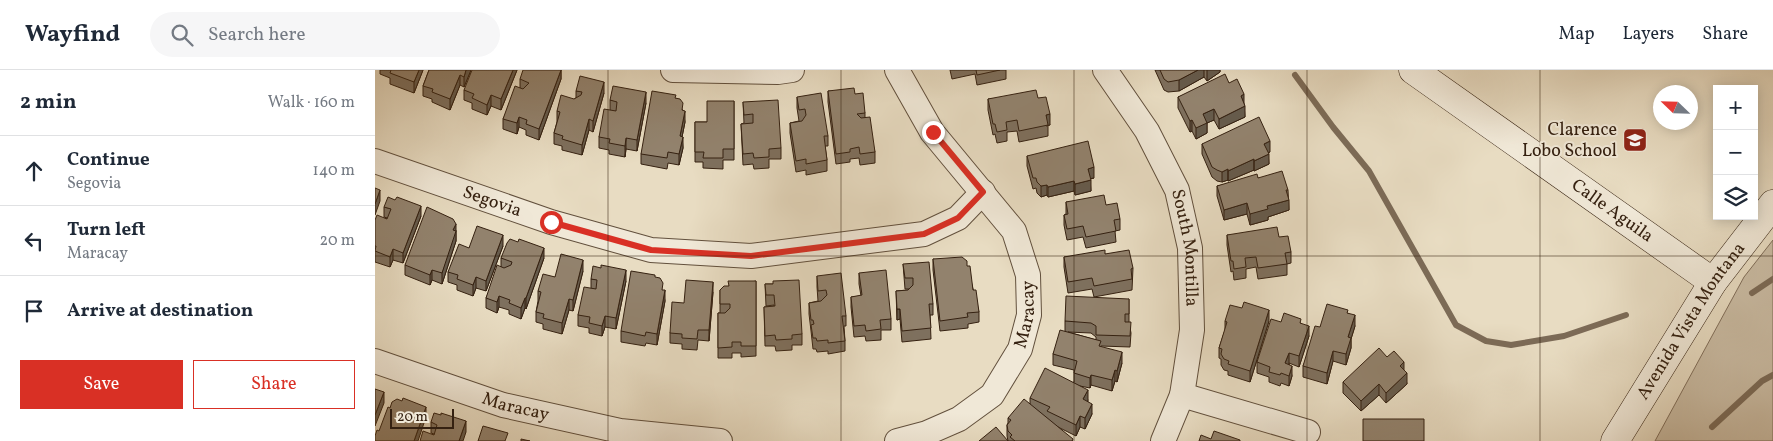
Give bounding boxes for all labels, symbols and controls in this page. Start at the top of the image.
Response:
search box [150,12,500,57]
text: Wayfind [25,18,120,52]
icon: search [168,21,196,49]
text: Search here [208,22,305,48]
text: Map [1558,22,1594,47]
text: Layers [1622,22,1674,47]
text: Share [1702,22,1748,47]
north arrow [1653,85,1698,130]
map controls [1713,85,1758,220]
button: + [1713,85,1758,130]
text: 2 min [20,88,77,117]
text: Walk · 160 m [268,92,355,114]
place label: Clarence Lobo School [1522,118,1617,164]
route end [922,121,945,144]
school or university icon: Clarence Lobo School [1622,127,1648,153]
button: − [1713,130,1758,175]
text: Continue [67,147,150,173]
icon: ahead [20,157,48,185]
text: 140 m [313,160,355,182]
text: Segovia [67,173,121,195]
street label: Calle Aguila [1566,173,1659,249]
button: layers [1713,175,1758,220]
street label: Segovia [459,180,525,223]
street label: South Montilla [1165,187,1204,307]
route start [540,211,563,234]
text: Turn left [67,217,146,243]
icon: left [20,227,48,255]
text: 20 m [320,230,355,252]
street label: Avenida Vista Montana [1631,237,1751,405]
text: Maracay [67,243,128,265]
street label: Maracay [1008,280,1042,351]
icon: arrive [20,297,48,325]
text: Arrive at destination [67,298,253,324]
button: Save [20,360,183,409]
button: Share [193,360,355,409]
street label: Maracay [479,386,552,427]
scale bar [390,406,454,429]
text: 20 m [397,408,428,427]

